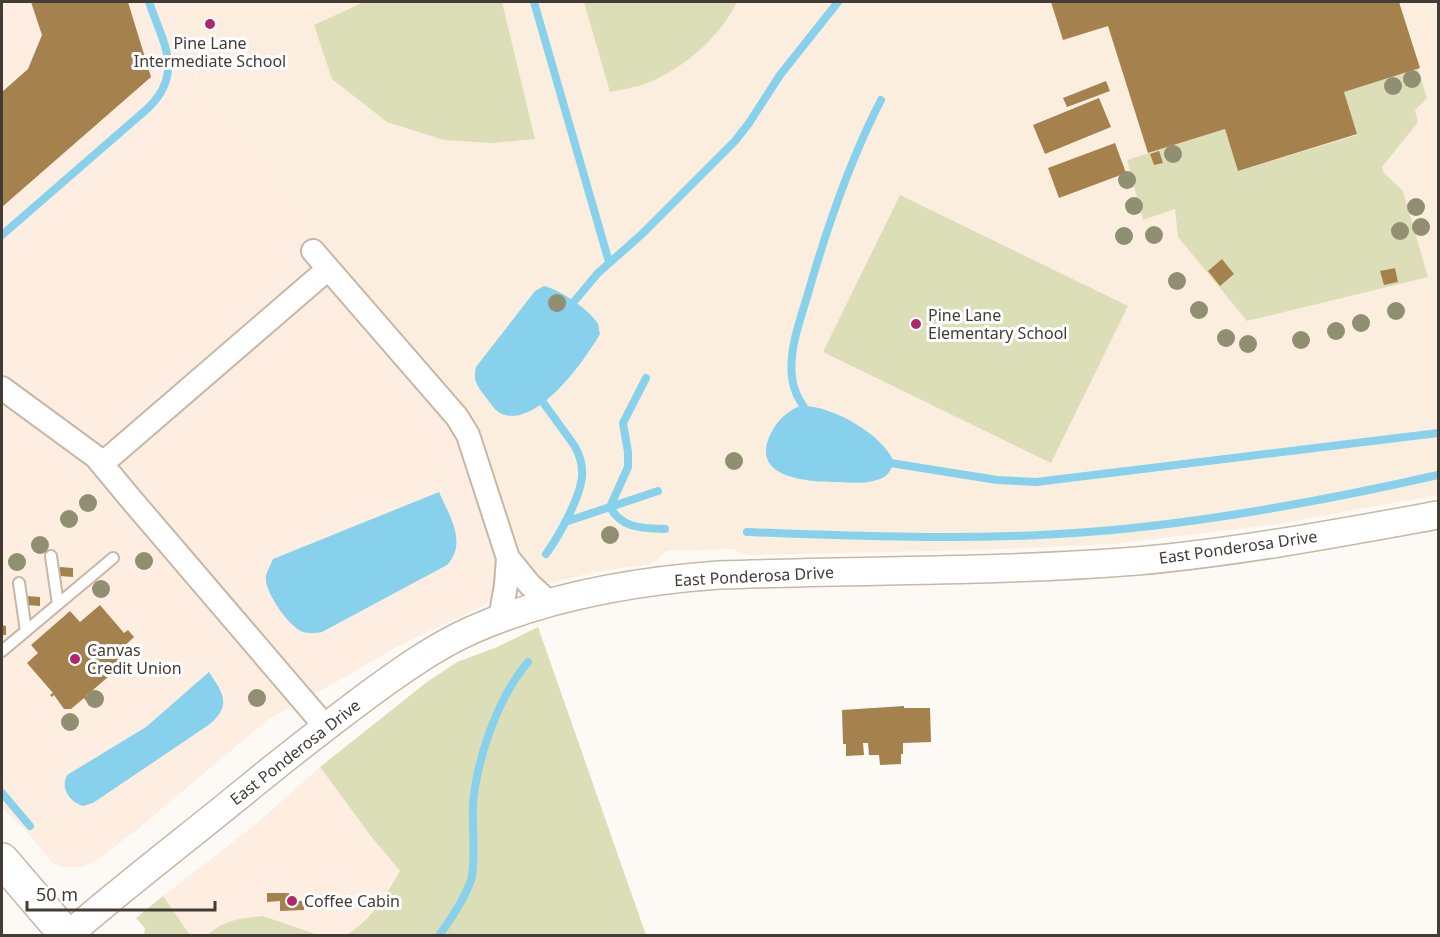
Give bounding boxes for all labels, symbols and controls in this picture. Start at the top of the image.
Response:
marker: Pine Lane Intermediate School [203,17,217,31]
place label: Pine Lane Intermediate School [134,32,286,72]
place label: Pine Lane Elementary School [928,304,1067,344]
marker: Pine Lane Elementary School [909,317,923,331]
street label: East Ponderosa Drive [1157,525,1319,569]
street label: East Ponderosa Drive [674,561,834,591]
place label: Canvas Credit Union [87,639,182,679]
marker: Canvas Credit Union [68,652,82,666]
street label: East Ponderosa Drive [225,694,365,810]
scale bar [27,874,214,912]
text: 50 m [36,882,78,906]
place label: Coffee Cabin [304,890,400,912]
marker: Coffee Cabin [285,894,299,908]

